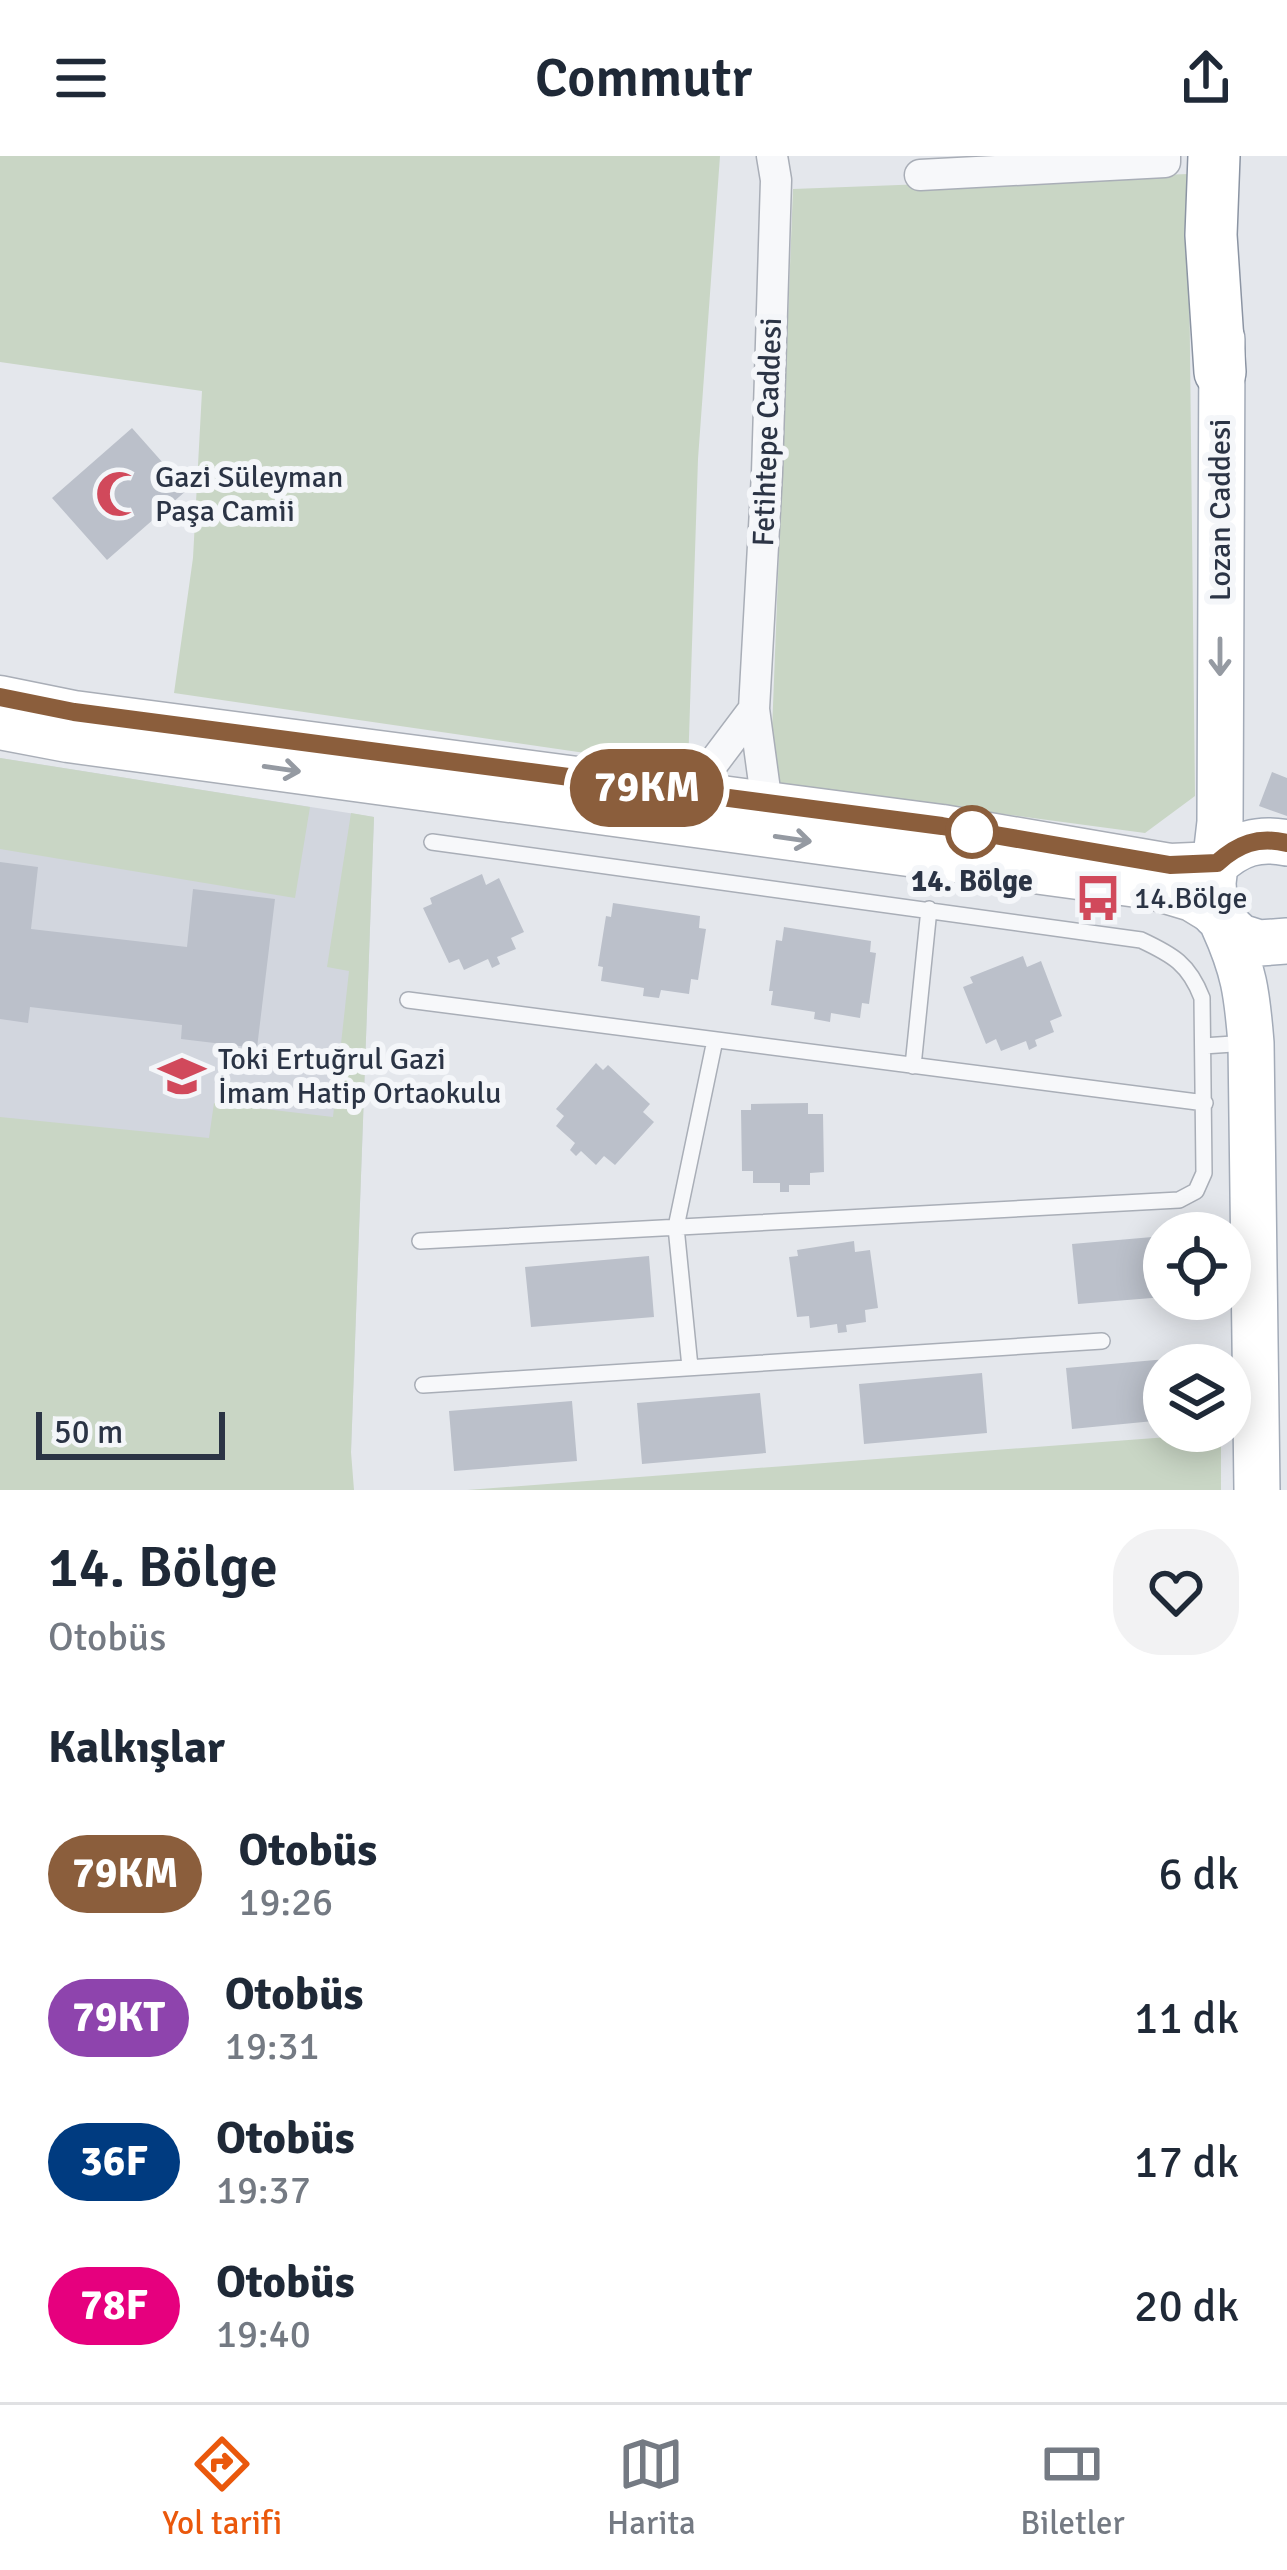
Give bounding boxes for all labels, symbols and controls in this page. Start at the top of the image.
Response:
icon: menu [48,45,114,111]
text: Commutr [535,45,752,112]
icon: share [1173,45,1239,111]
street label: Fetihtepe Caddesi [745,317,790,547]
street label: Lozan Caddesi [1202,419,1239,601]
place label: Gazi Süleyman Paşa Camii [155,459,343,530]
mosque icon: Gazi Süleyman Paşa Camii [94,469,144,519]
one-way arrow [1209,637,1231,676]
line badge: 79KM [563,749,731,827]
one-way arrow [262,759,301,781]
text: 79KM [594,762,700,813]
marker: 14. Bölge [947,807,997,857]
one-way arrow [773,828,812,851]
place label: 14. Bölge [911,863,1033,900]
bus stop icon: 14.Bölge [1073,873,1123,923]
place label: 14.Bölge [1134,880,1248,917]
place label: Toki Ertuğrul Gazi İmam Hatip Ortaokulu [218,1041,501,1112]
school or university icon: Toki Ertuğrul Gazi İmam Hatip Ortaokulu [157,1051,207,1101]
map controls [1143,1212,1251,1452]
button: locate [1143,1212,1251,1320]
button: layers [1143,1344,1251,1452]
scale bar [36,1406,225,1459]
text: 50 m [54,1412,123,1453]
button: heart [1113,1529,1239,1655]
text: 14. Bölge [48,1532,278,1603]
text: Otobüs [48,1613,166,1661]
text: Kalkışlar [48,1720,225,1775]
text: Otobüs [238,1823,377,1878]
text: 6 dk [1158,1847,1239,1902]
text: 79KM [72,1848,178,1899]
text: 19:26 [238,1878,333,1926]
text: Otobüs [225,1967,364,2022]
text: 11 dk [1134,1991,1239,2046]
text: 79KT [72,1992,165,2043]
text: 19:31 [225,2022,320,2070]
text: Otobüs [216,2111,355,2166]
text: 17 dk [1134,2135,1239,2190]
text: 36F [80,2136,148,2187]
text: 19:37 [216,2166,311,2214]
text: Otobüs [216,2255,355,2310]
text: 20 dk [1134,2279,1239,2334]
text: 78F [80,2280,148,2331]
text: 19:40 [216,2310,311,2358]
tab: Yol tarifi [162,2431,282,2544]
tab: Harita [607,2431,696,2544]
tab: Biletler [1020,2431,1125,2544]

